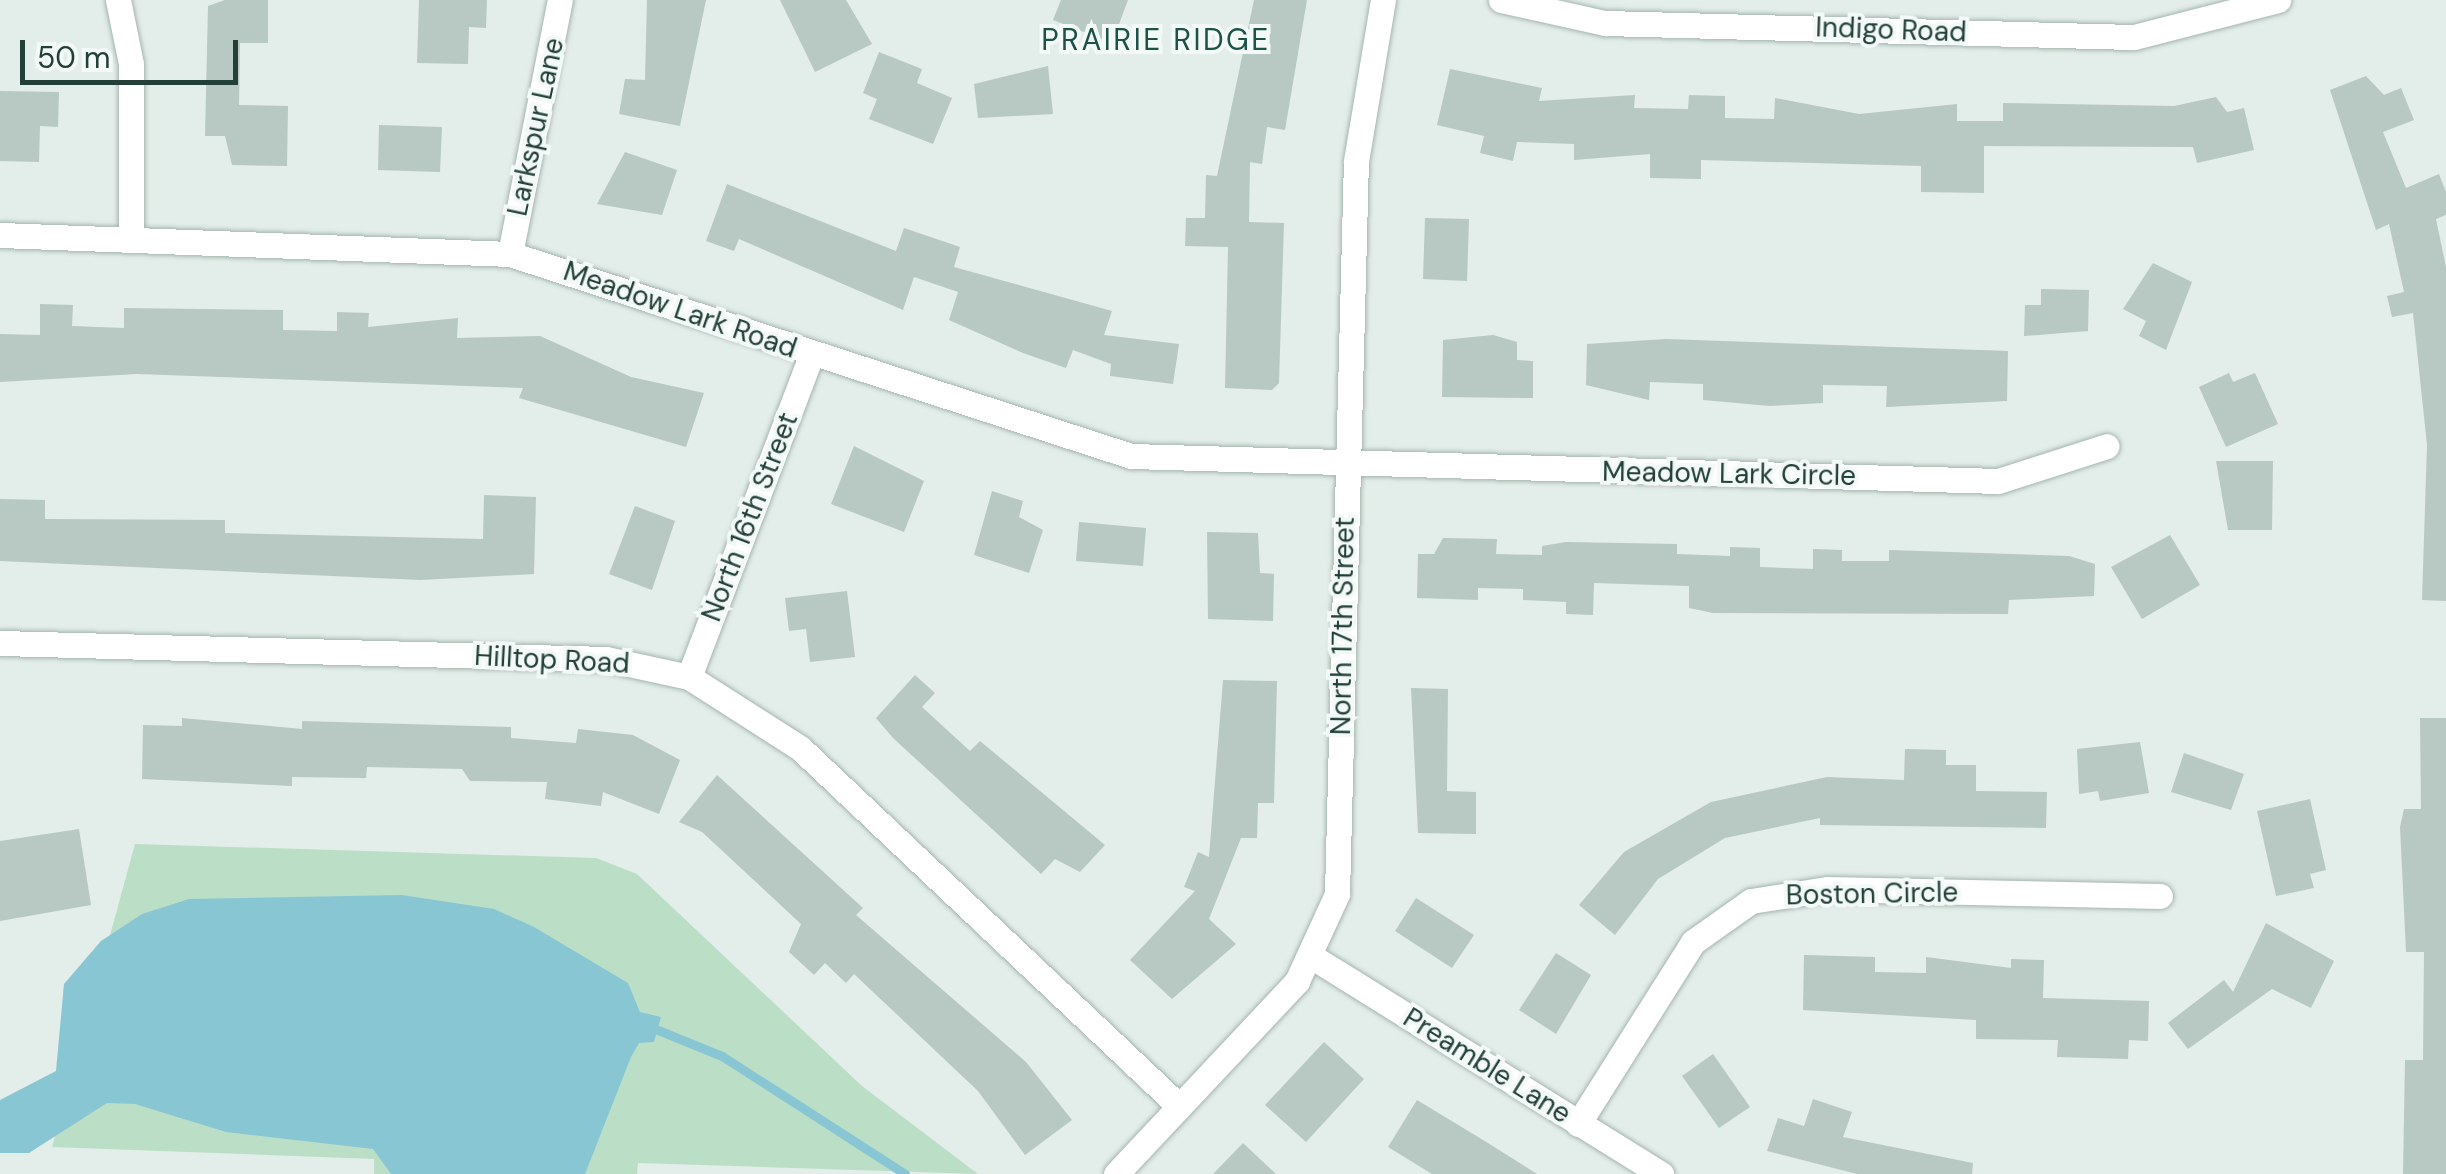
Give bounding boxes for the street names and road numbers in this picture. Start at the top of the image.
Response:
street label: Indigo Road [1815,11,1967,49]
street label: Larkspur Lane [501,35,571,219]
street label: Meadow Lark Road [559,254,801,366]
street label: North 16th Street [695,408,805,626]
street label: Meadow Lark Circle [1602,455,1856,493]
street label: North 17th Street [1324,517,1362,735]
street label: Hilltop Road [473,639,631,681]
street label: Boston Circle [1786,876,1958,912]
street label: Preamble Lane [1397,1001,1577,1131]

